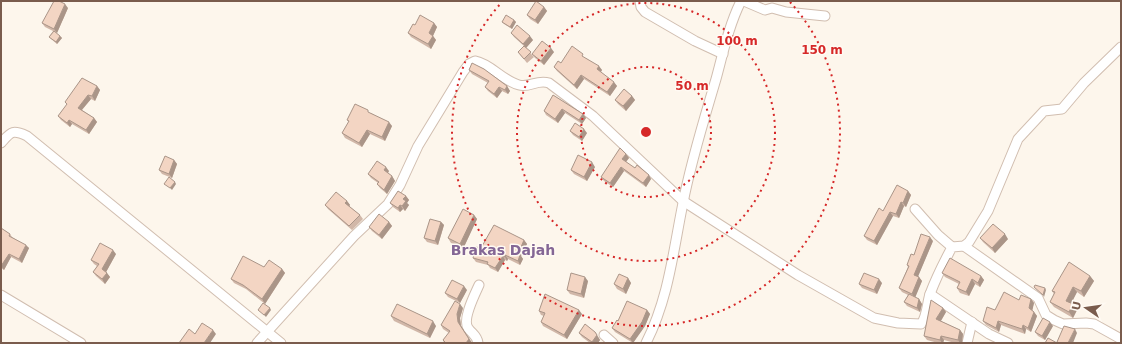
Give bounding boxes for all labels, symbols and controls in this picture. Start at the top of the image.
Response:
text: 100 m [716,34,758,48]
text: 150 m [801,43,843,57]
text: 50 m [675,79,709,93]
centre of rings [639,125,653,139]
district label: Brakas Dajah [451,242,555,258]
north arrow [1066,288,1106,328]
text: U [1069,300,1084,312]

